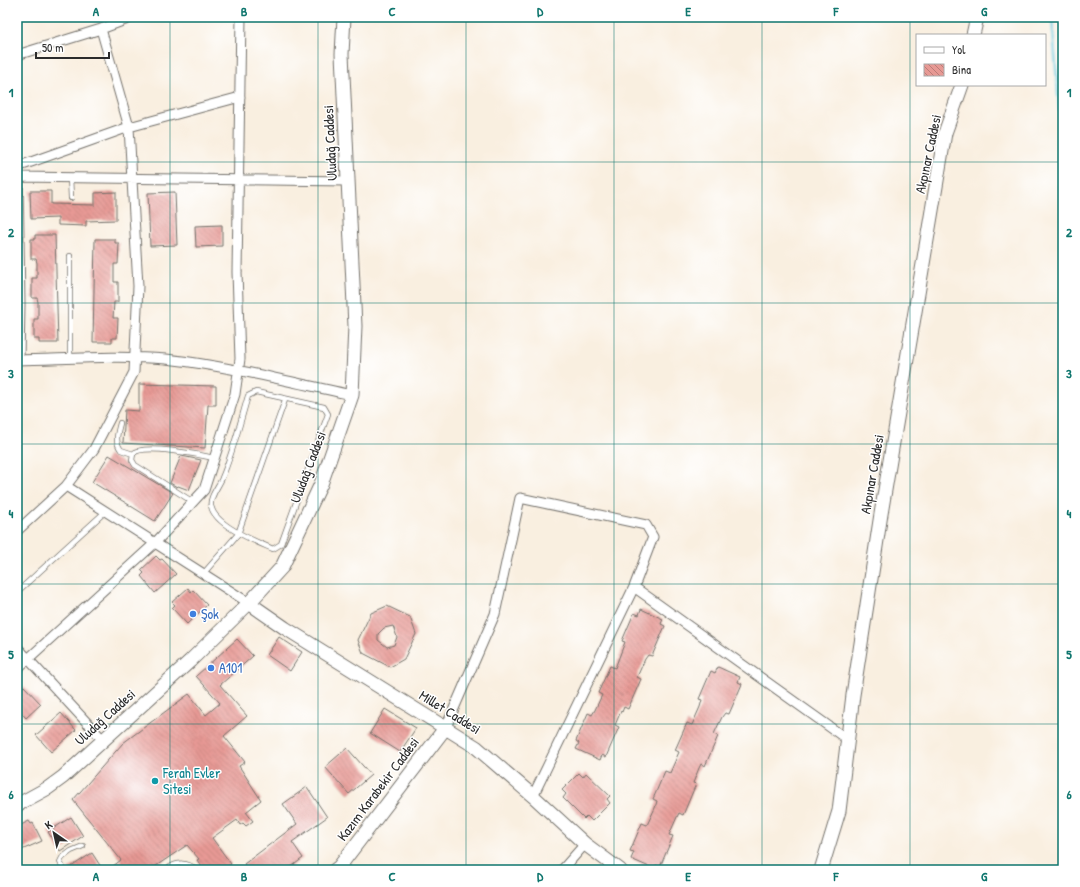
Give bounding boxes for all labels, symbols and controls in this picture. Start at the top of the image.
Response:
text: A [93,2,100,20]
text: B [241,2,248,20]
text: C [388,2,396,20]
text: D [537,2,544,20]
text: E [685,2,691,20]
text: F [833,2,840,20]
text: G [981,2,988,20]
scale bar [36,34,109,60]
legend [916,34,1046,86]
text: 50 m [42,39,63,56]
text: Yol [952,41,966,58]
text: Bina [952,61,971,78]
text: 1 [9,83,14,101]
text: 1 [1067,83,1072,101]
street label: Uludağ Caddesi [318,105,342,181]
street label: Akpınar Caddesi [910,113,946,195]
text: 2 [8,223,15,241]
text: 2 [1066,223,1073,241]
text: 3 [8,364,14,382]
text: 3 [1066,364,1072,382]
street label: Uludağ Caddesi [285,428,331,506]
street label: Akpınar Caddesi [855,433,889,515]
text: 4 [9,504,14,522]
text: 4 [1067,504,1072,522]
place label: Şok [201,604,219,623]
marker: Şok [188,609,198,619]
text: 5 [8,645,14,663]
text: 5 [1066,645,1072,663]
place label: A101 [219,658,242,677]
marker: A101 [206,663,216,673]
street label: Uludağ Caddesi [70,684,140,750]
street label: Millet Caddesi [416,685,485,738]
street label: Kazım Karabekir Caddesi [332,733,423,845]
place label: Ferah Evler Sitesi [162,763,221,798]
marker: Ferah Evler Sitesi [150,776,160,786]
text: 6 [8,785,14,803]
text: 6 [1066,785,1072,803]
north arrow [34,813,74,853]
text: K [42,817,55,832]
text: A [93,867,100,885]
text: B [241,867,248,885]
text: C [388,867,396,885]
text: D [537,867,544,885]
text: E [685,867,691,885]
text: F [833,867,840,885]
text: G [981,867,988,885]

